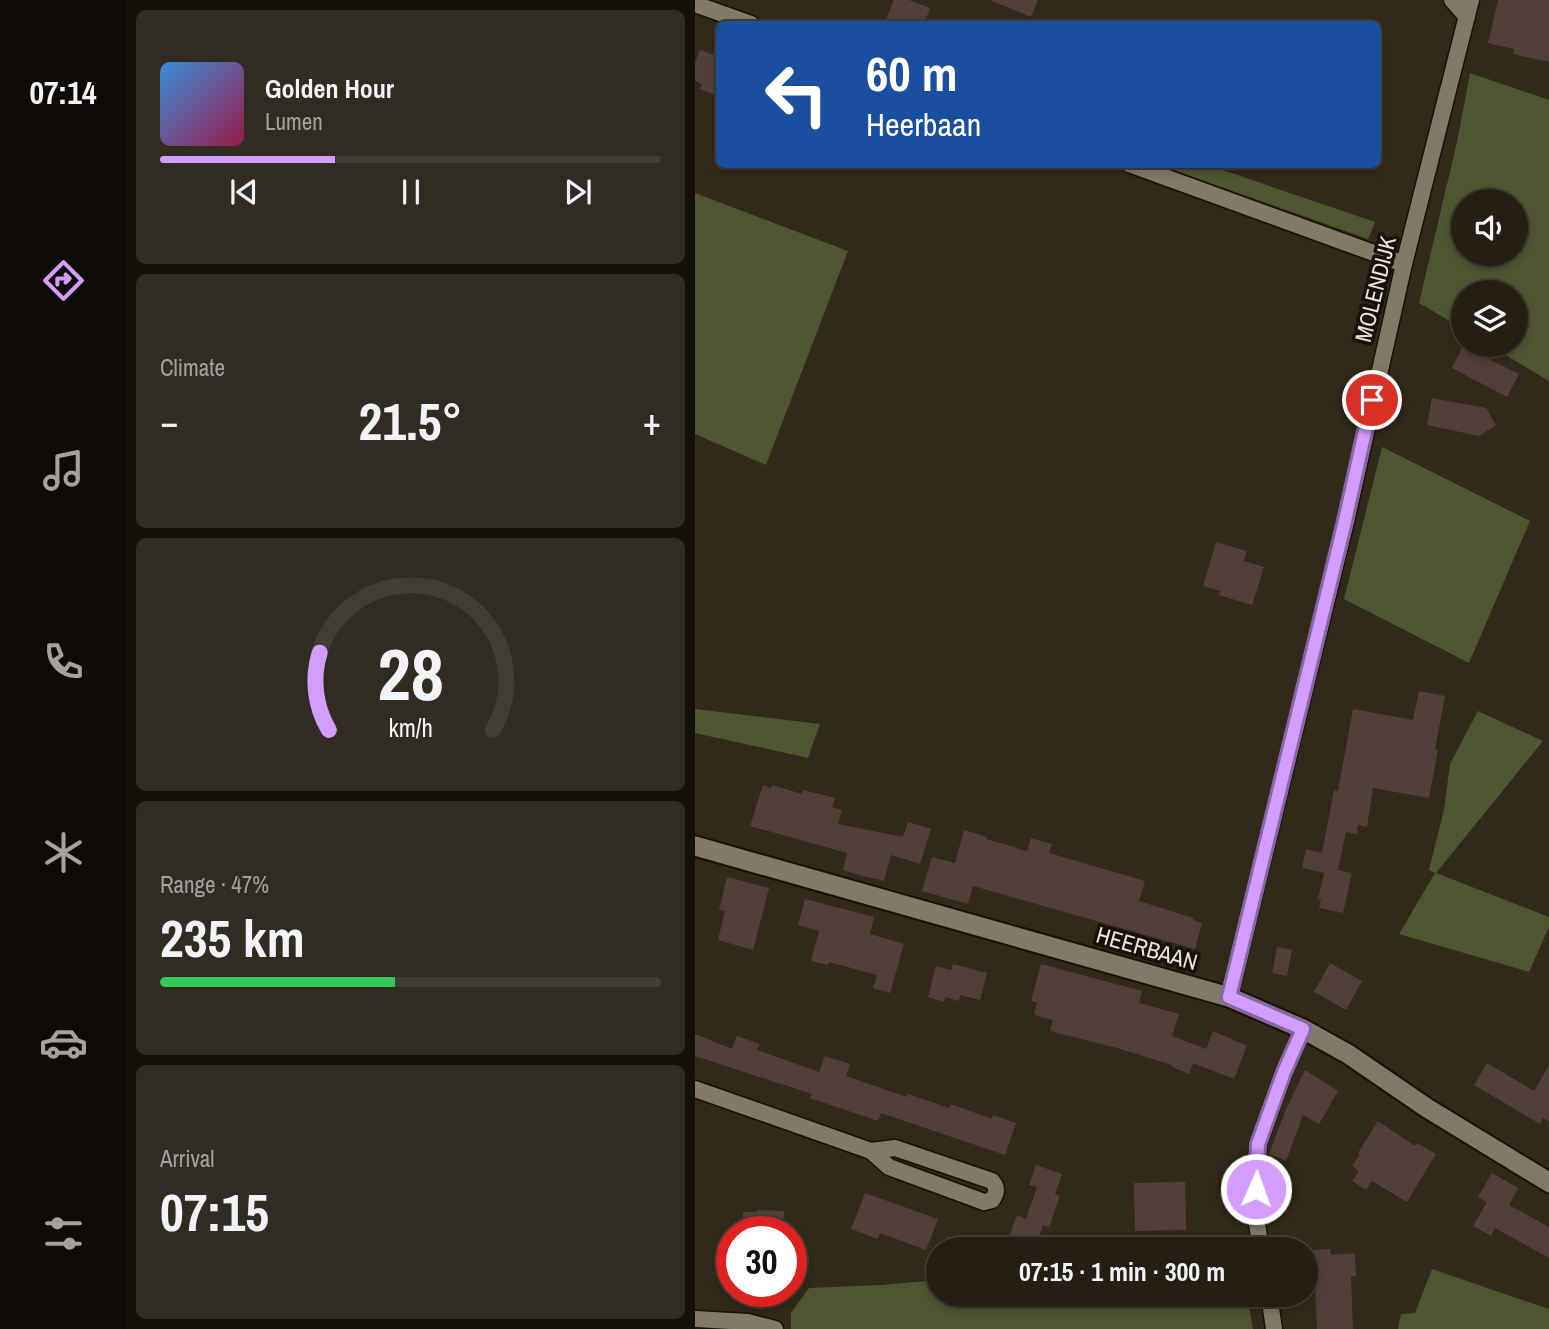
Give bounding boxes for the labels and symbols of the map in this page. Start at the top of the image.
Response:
street label: MOLENDIJK [1347,232,1403,345]
pin [1342,370,1402,430]
street label: HEERBAAN [1093,919,1201,977]
position arrow [1219,1152,1293,1226]
speed limit sign: 30 [716,1216,807,1307]

